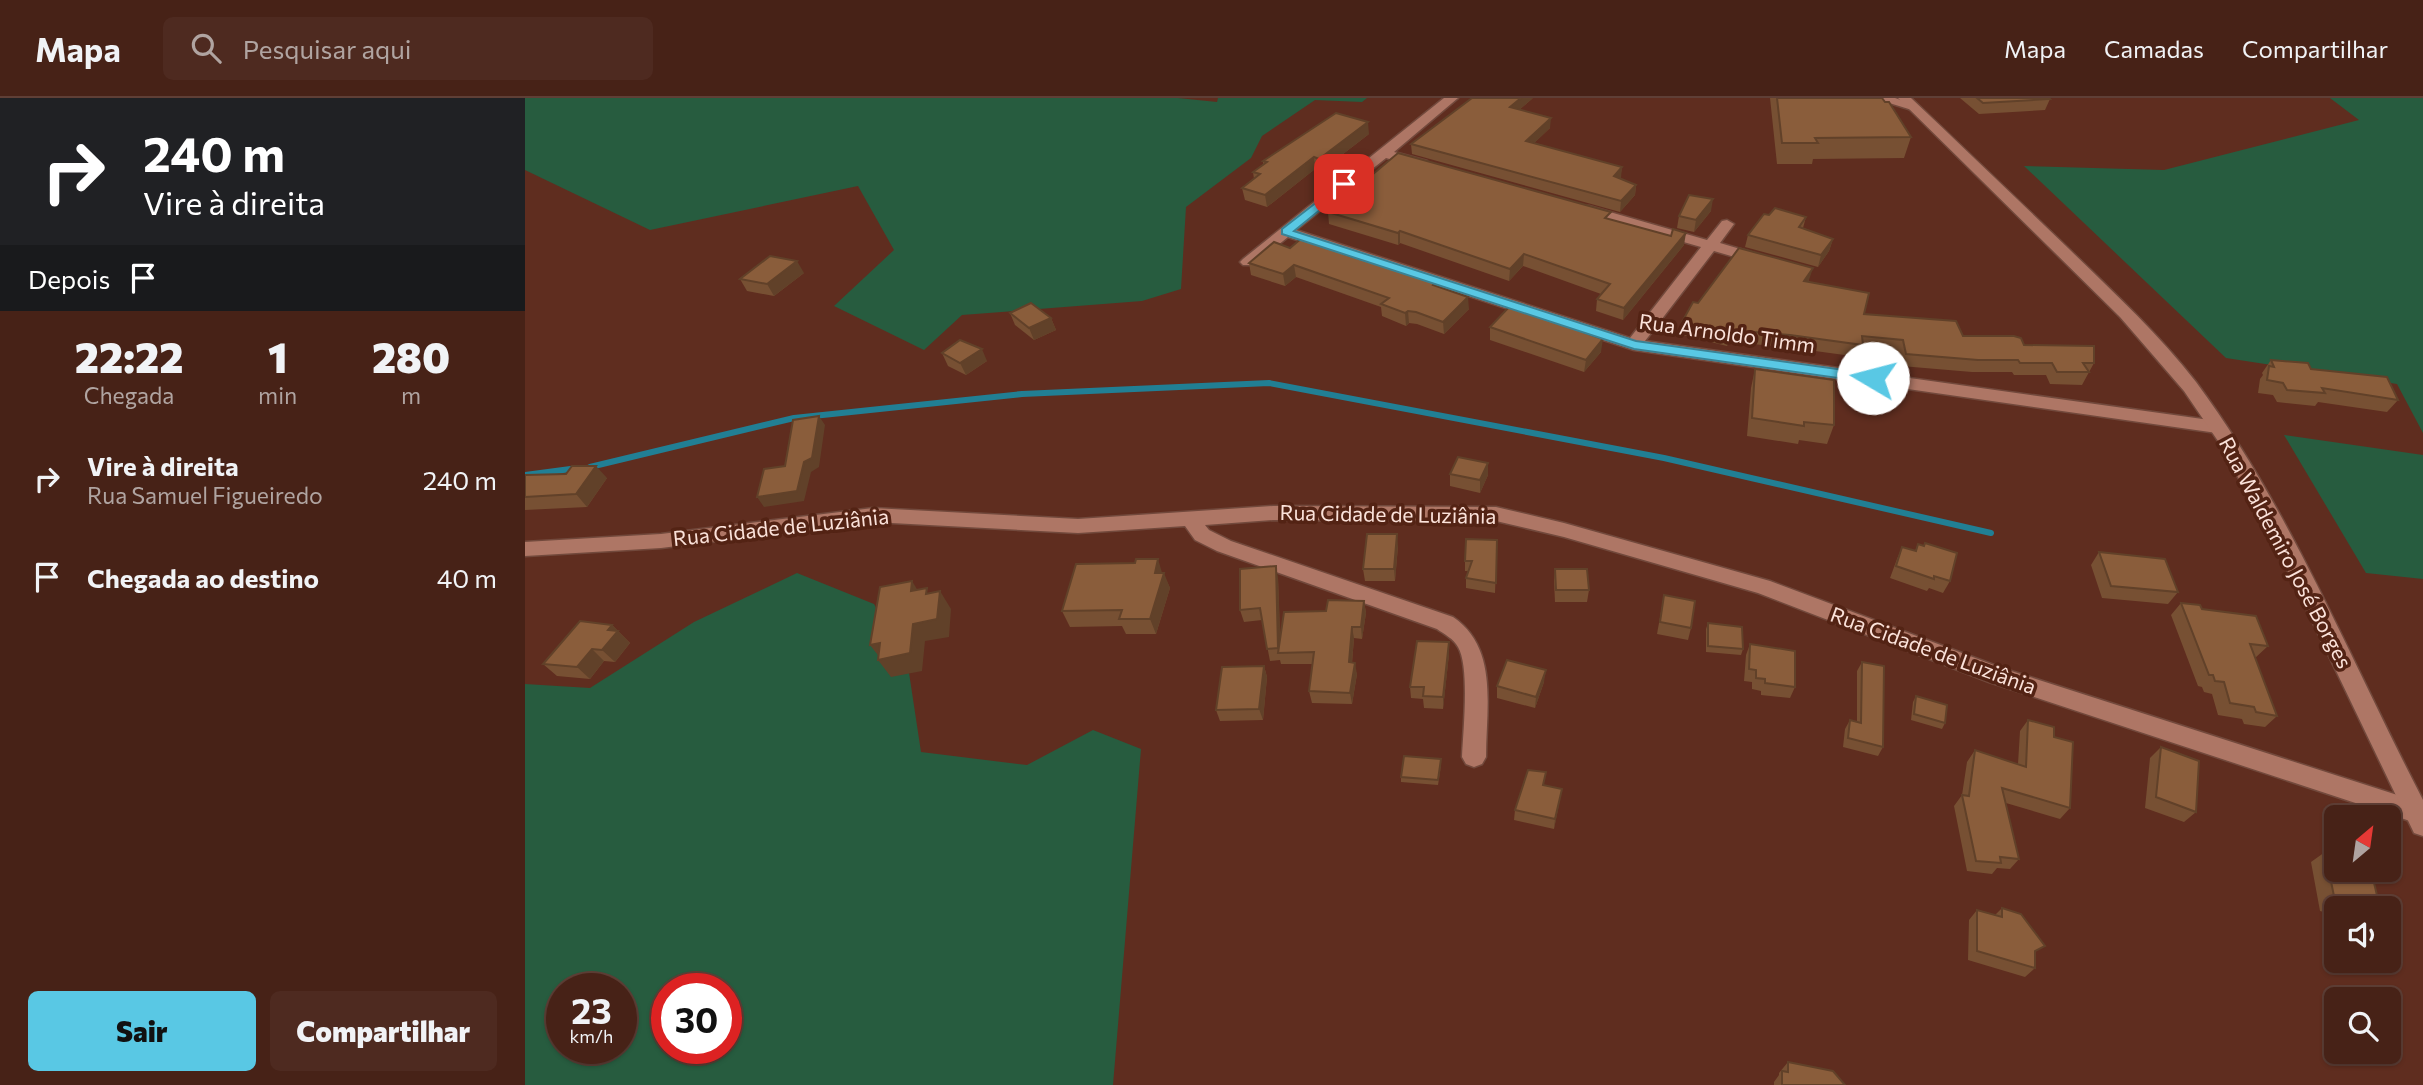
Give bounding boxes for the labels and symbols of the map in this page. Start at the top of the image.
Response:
pin [1314,154,1374,214]
street label: Rua Arnoldo Timm [1637,308,1817,357]
position arrow [1836,341,1910,415]
street label: Rua Waldemiro José Borges [2215,432,2358,672]
street label: Rua Cidade de Luziânia [1279,499,1497,528]
street label: Rua Cidade de Luziânia [672,503,890,550]
street label: Rua Cidade de Luziânia [1827,601,2040,698]
north arrow [2324,805,2401,882]
speed limit sign: 30 [651,973,742,1064]

